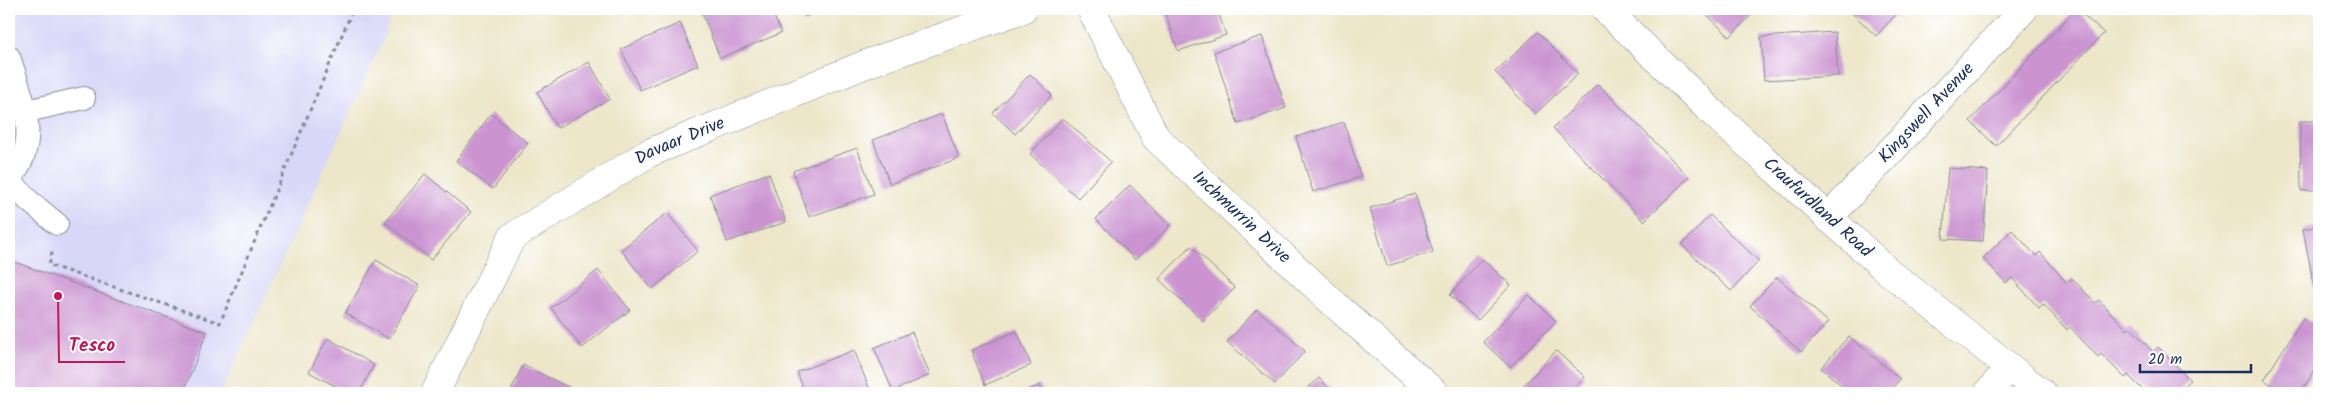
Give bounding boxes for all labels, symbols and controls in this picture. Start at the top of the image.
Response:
street label: Kingswell Avenue [1871,56,1982,170]
street label: Davaar Drive [629,109,729,173]
street label: Craufurdland Road [1756,150,1880,266]
street label: Inchmurrin Drive [1185,164,1298,271]
callout: Tesco [59,328,125,362]
text: Tesco [69,331,116,361]
scale bar [2140,342,2252,374]
text: 20 m [2148,348,2182,372]

